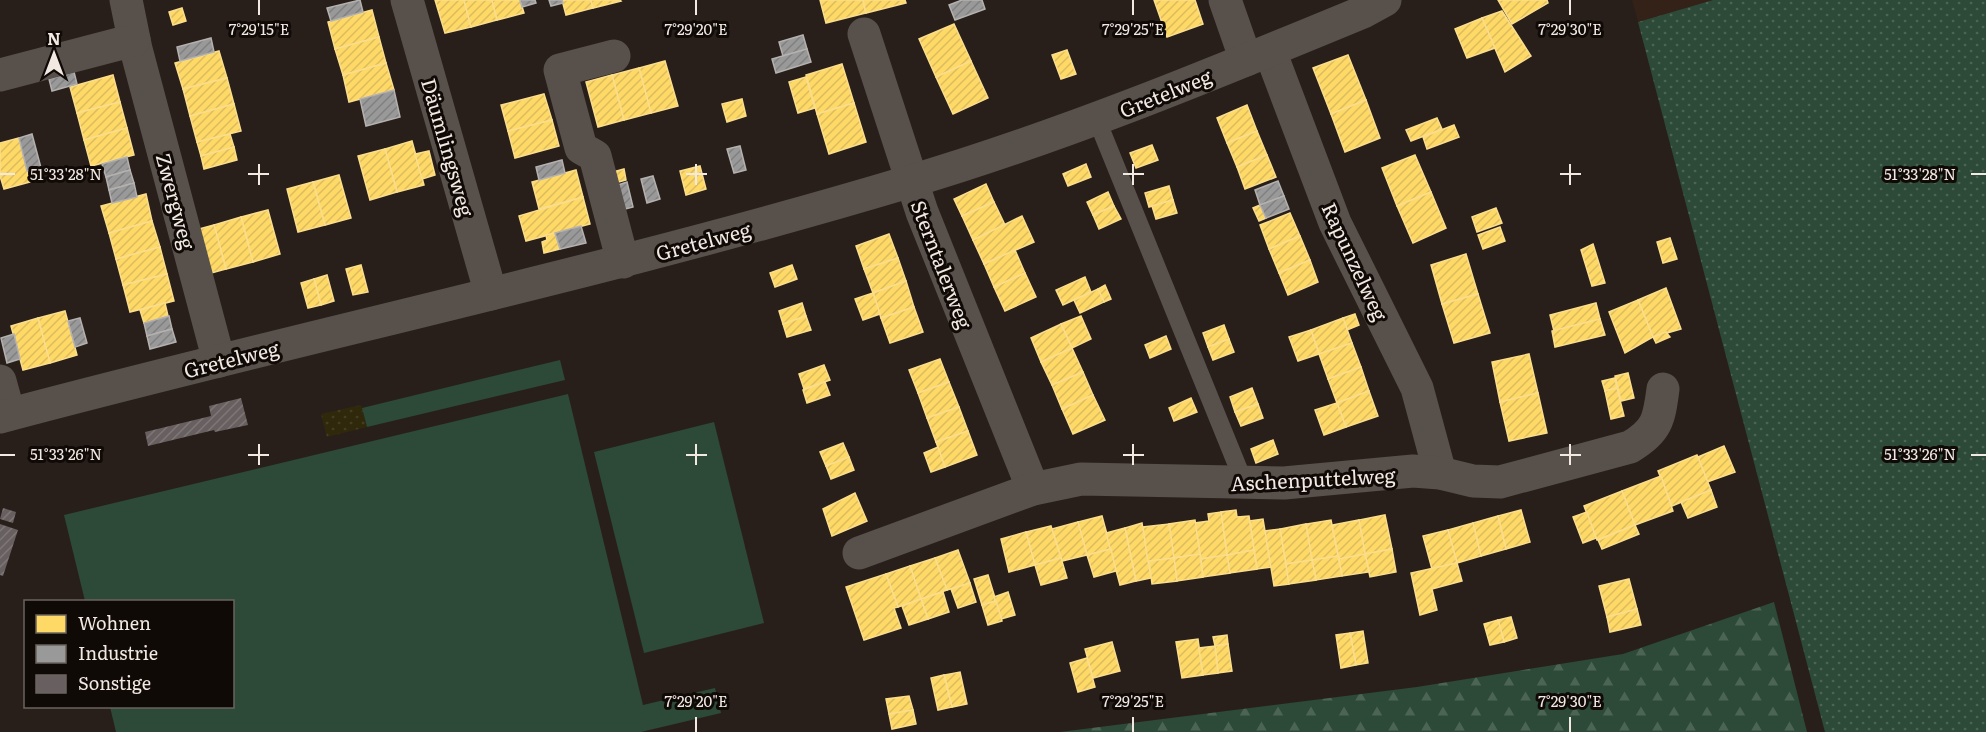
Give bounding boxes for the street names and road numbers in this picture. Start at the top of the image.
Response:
street label: Gretelweg [1114,60,1216,124]
street label: Däumlingsweg [415,74,483,220]
street label: Zwergweg [150,150,204,253]
street label: Sterntalerweg [905,195,982,333]
street label: Rapunzelweg [1315,197,1397,326]
street label: Gretelweg [652,213,755,267]
street label: Gretelweg [180,331,283,384]
street label: Aschenputtelweg [1230,459,1397,497]

